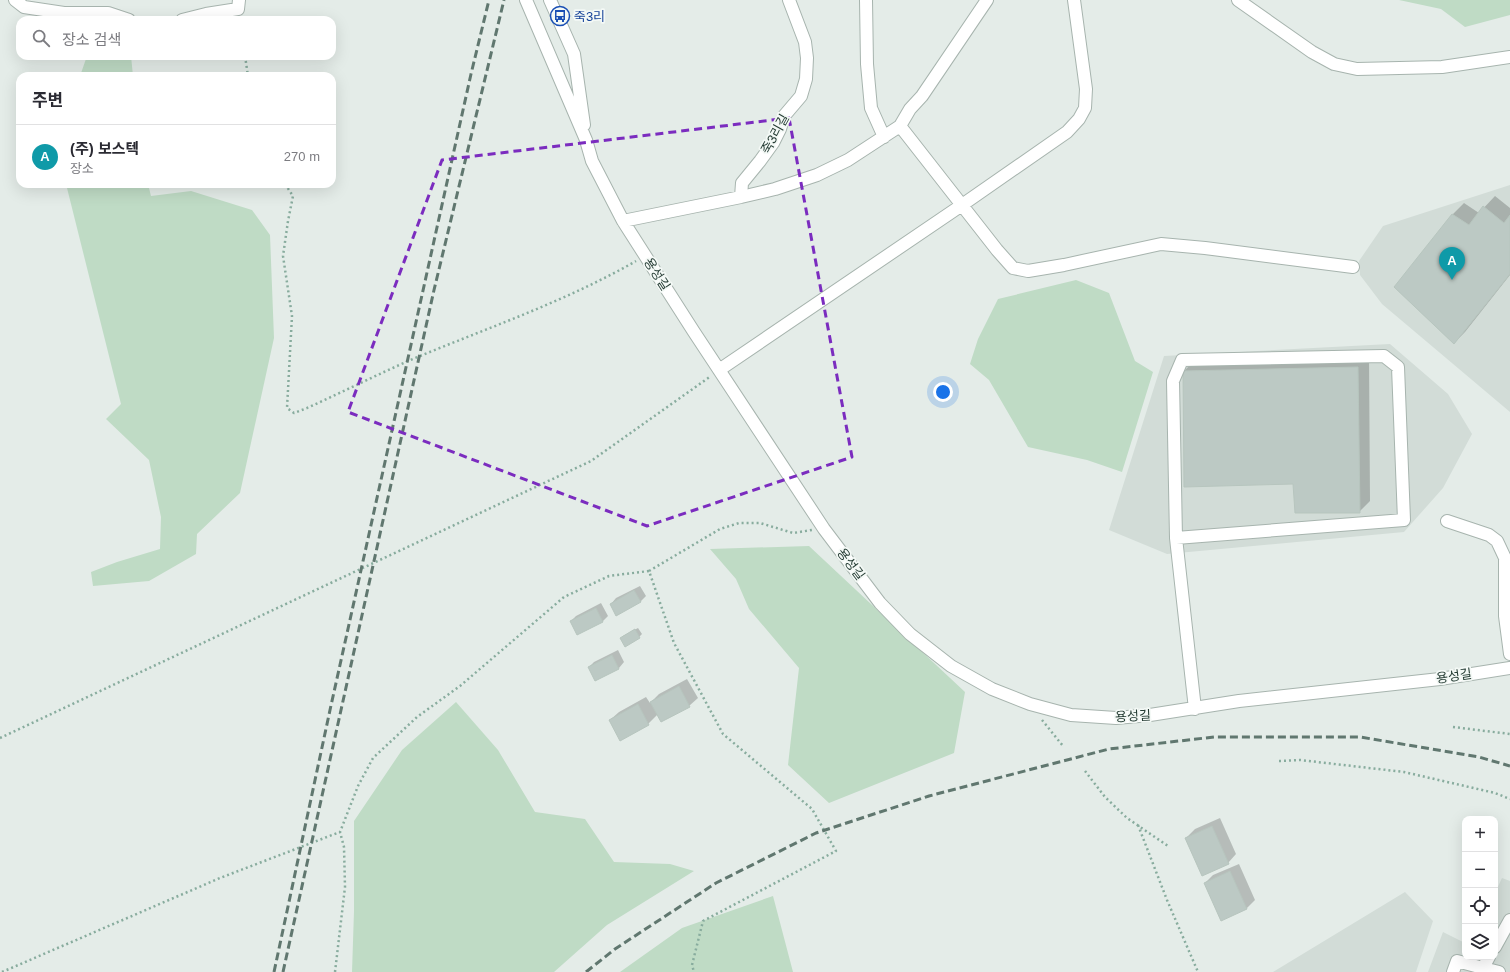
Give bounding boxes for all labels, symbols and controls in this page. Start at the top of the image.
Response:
bus stop icon: 죽3리 [549,5,571,27]
place label: 죽3리 [574,9,605,24]
search box [16,16,336,60]
icon: search [30,27,52,49]
text: 장소 검색 [62,31,121,48]
text: 주변 [32,91,63,110]
street label: 죽3리길 [758,112,792,156]
text: (주) 보스텍 [70,140,139,157]
text: A [40,149,50,164]
text: 270 m [284,149,320,164]
text: 장소 [70,161,94,176]
pin: A [1439,247,1465,280]
street label: 용성길 [641,255,673,293]
your location [933,382,953,402]
street label: 용성길 [834,545,868,583]
street label: 용성길 [1435,666,1473,686]
street label: 용성길 [1115,708,1151,724]
map controls [1462,816,1498,960]
button: + [1462,816,1498,852]
button: − [1462,852,1498,888]
button: locate [1462,888,1498,924]
button: layers [1462,924,1498,960]

